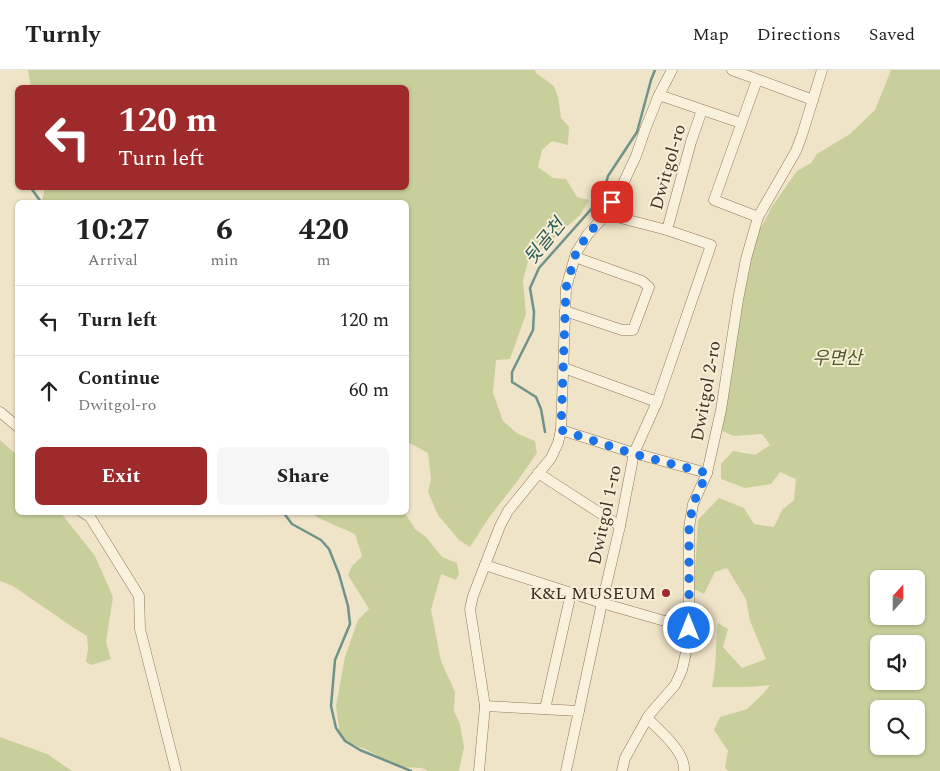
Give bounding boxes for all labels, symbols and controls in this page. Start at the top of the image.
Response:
text: Turnly [25,17,100,53]
text: Map [693,21,729,48]
text: Directions [757,21,841,48]
text: Saved [869,21,915,48]
text: 120 m [118,94,217,147]
icon: left [35,105,100,170]
street label: Dwitgol-ro [643,121,693,213]
text: Turn left [118,142,204,175]
pin [591,181,633,223]
icon: arrive [598,188,626,216]
text: 10:27 [75,207,150,253]
text: 6 [216,207,233,253]
text: 420 [298,207,349,253]
water label: 뒷골천 [517,211,574,272]
text: Arrival [88,248,138,272]
text: min [210,248,238,272]
text: m [317,248,331,272]
text: Turn left [78,306,157,335]
text: 120 m [339,306,389,335]
icon: left [35,307,63,335]
street label: Dwitgol 2-ro [684,339,728,443]
park label: 우면산 [812,345,864,372]
text: Continue [78,364,160,393]
text: 60 m [349,376,389,405]
icon: ahead [35,377,63,405]
text: Dwitgol-ro [78,393,156,417]
button: Exit [35,447,207,505]
button: Share [217,447,389,505]
street label: Dwitgol 1-ro [581,462,629,568]
north arrow [870,570,925,625]
map controls [870,570,925,755]
place label: K&L MUSEUM [530,580,656,607]
marker: K&L MUSEUM [660,587,672,599]
position arrow [662,601,714,653]
button: sound [870,635,925,690]
button: search [870,700,925,755]

